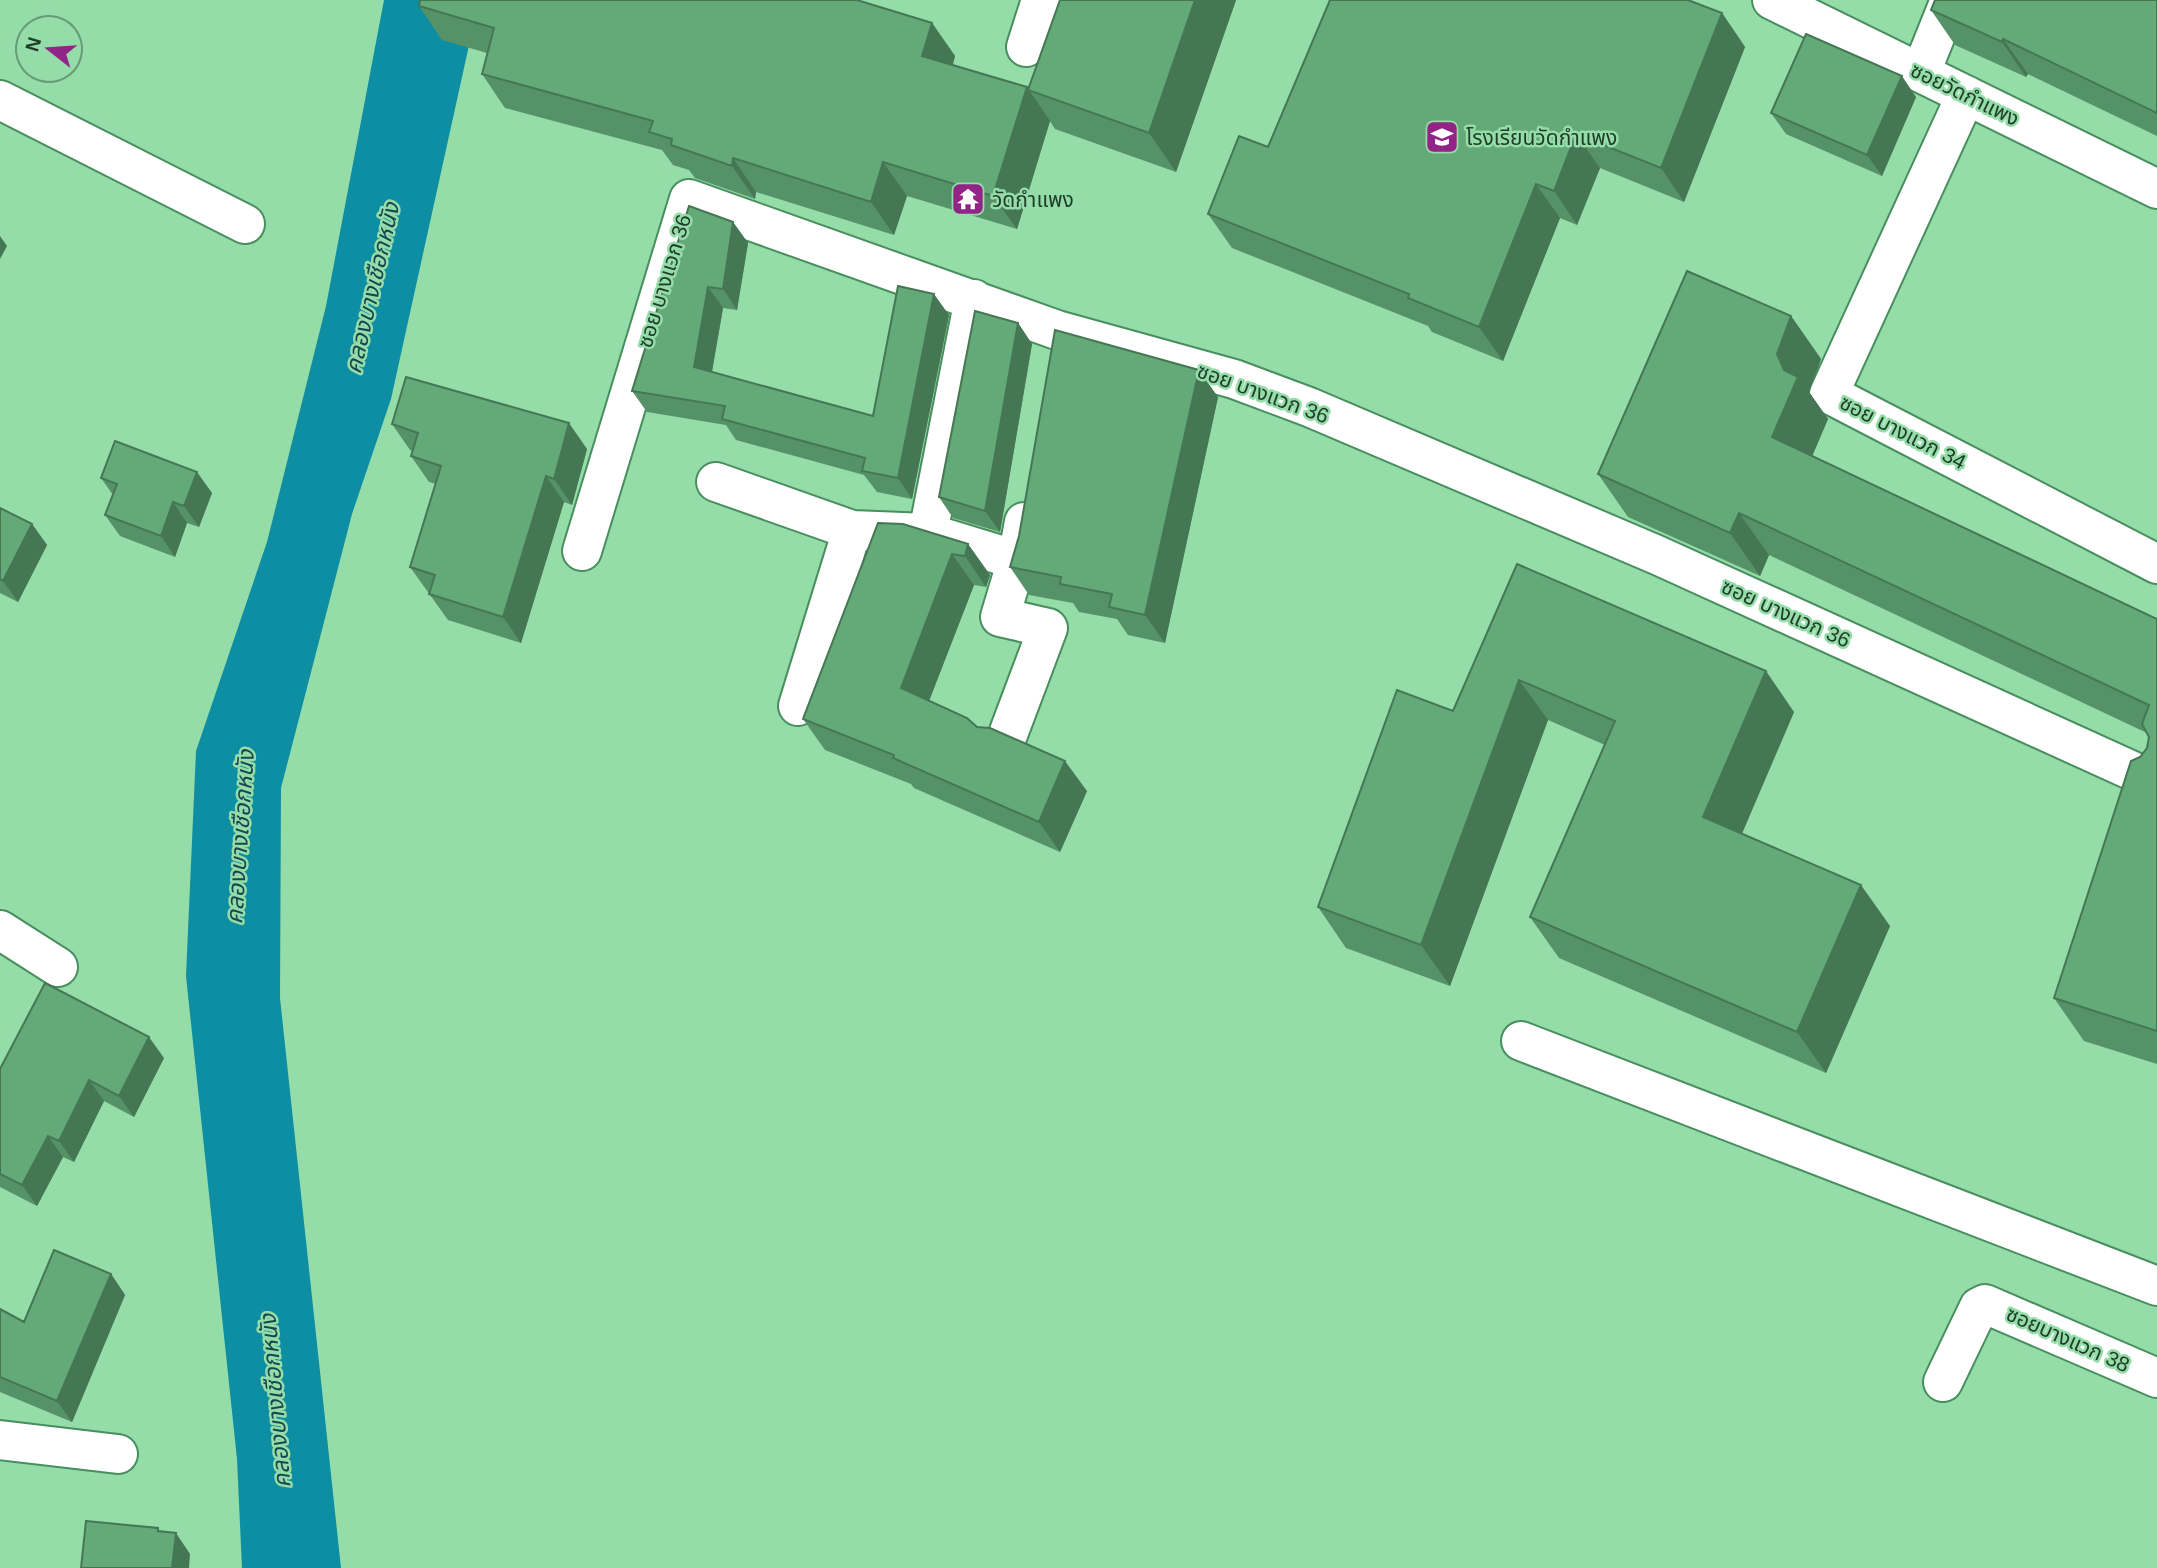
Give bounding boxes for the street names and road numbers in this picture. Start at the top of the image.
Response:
street label: ซอยวัดกำแพง [1907,58,2023,130]
street label: ซอย บางแวก 36 [633,211,695,351]
street label: ซอย บางแวก 36 [1194,359,1332,427]
street label: ซอย บางแวก 34 [1836,390,1970,474]
street label: ซอย บางแวก 36 [1718,574,1854,652]
street label: ซอยบางแวก 38 [2003,1302,2133,1376]

